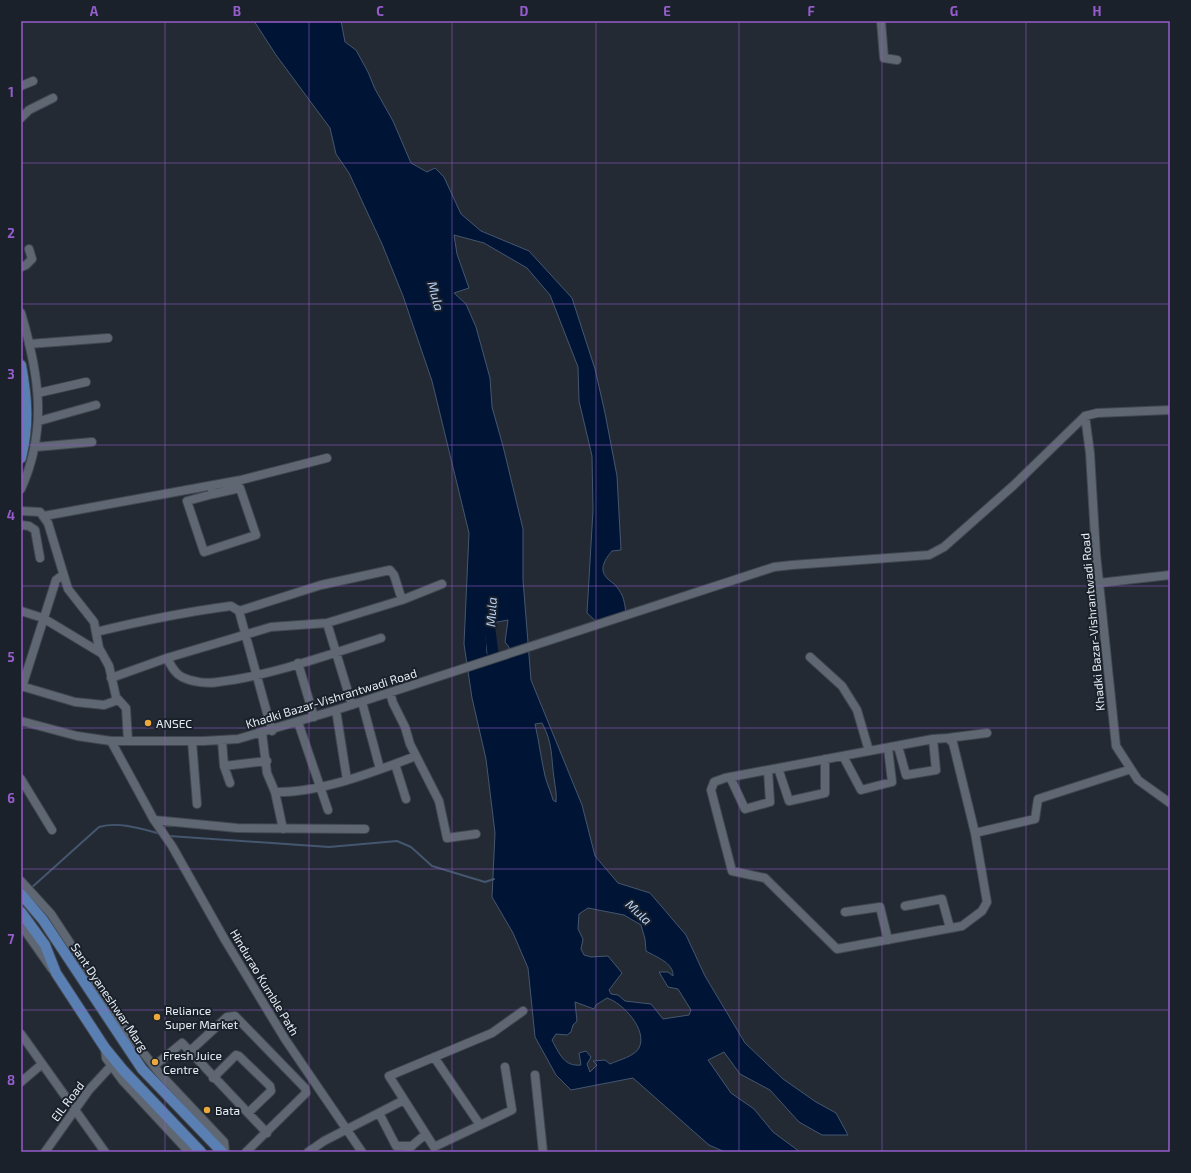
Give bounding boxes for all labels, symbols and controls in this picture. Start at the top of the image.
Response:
text: A [90,3,99,19]
text: B [233,3,241,19]
text: C [376,3,384,19]
text: D [520,3,529,19]
text: E [663,3,671,19]
text: F [807,3,815,19]
text: G [950,3,958,19]
text: H [1093,3,1102,19]
text: 1 [8,84,14,100]
text: 2 [7,225,15,241]
water label: Mula [424,279,448,313]
text: 3 [7,366,15,382]
text: 4 [7,507,15,523]
street label: Khadki Bazar-Vishrantwadi Road [1077,533,1107,711]
water label: Mula [482,597,500,627]
text: 5 [7,649,15,665]
street label: Khadki Bazar-Vishrantwadi Road [244,665,418,731]
place label: ANSEC [156,716,192,730]
marker: ANSEC [143,718,153,728]
text: 6 [7,790,15,806]
water label: Mula [623,896,655,928]
street label: Hindurao Kumble Path [228,926,302,1038]
text: 7 [8,931,15,947]
street label: Sant Dyaneshwar Marg [69,940,152,1054]
place label: Reliance Super Market [165,1003,239,1031]
marker: Reliance Super Market [152,1012,162,1022]
place label: Fresh Juice Centre [163,1048,222,1076]
marker: Fresh Juice Centre [150,1057,160,1067]
text: 8 [7,1072,15,1088]
street label: EIL Road [48,1078,86,1124]
place label: Bata [215,1103,240,1117]
marker: Bata [202,1105,212,1115]

